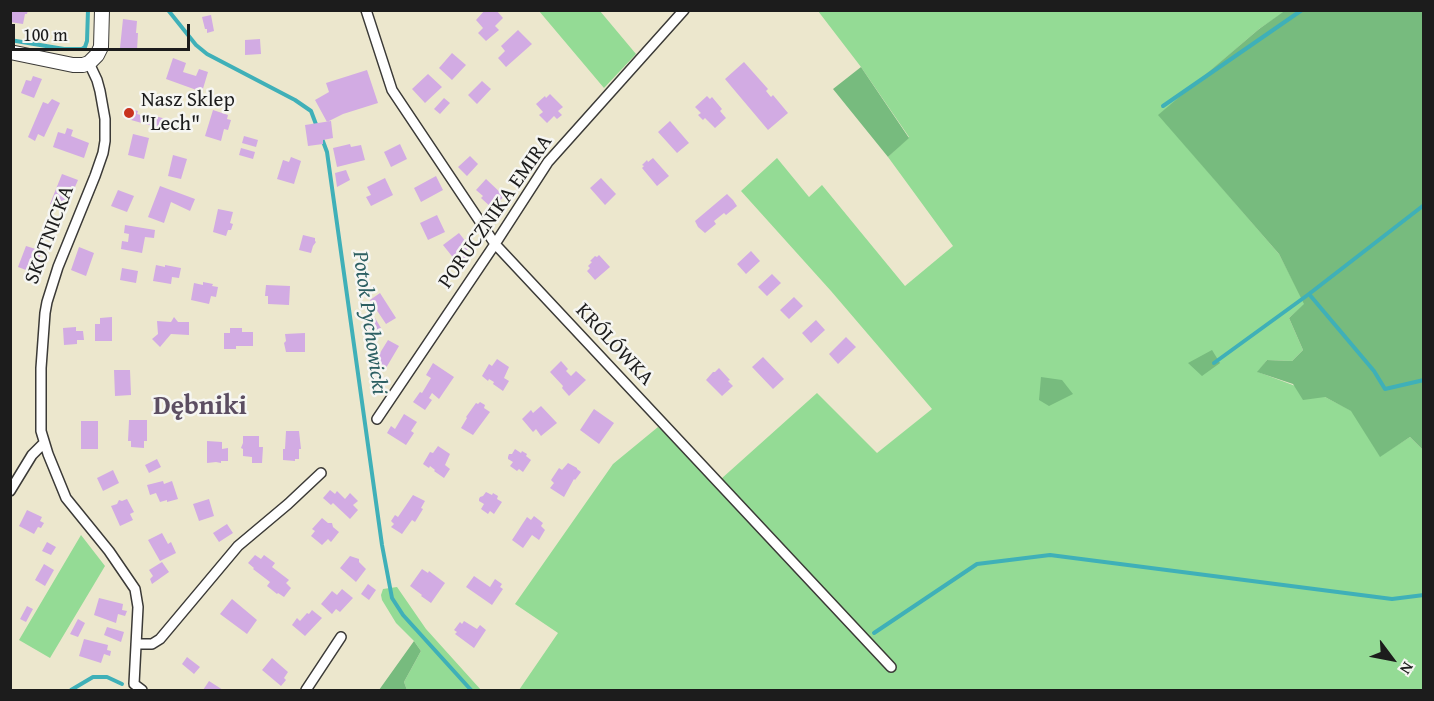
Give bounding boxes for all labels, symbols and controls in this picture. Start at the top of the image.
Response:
scale bar [15,12,194,50]
text: 100 m [23,21,68,48]
place label: Nasz Sklep "Lech" [141,88,235,138]
marker: Nasz Sklep "Lech" [122,106,136,120]
street label: PORUCZNIKA EMIRA [434,130,558,294]
street label: SKOTNICKA [20,182,80,288]
water label: Potok Pychowicki [346,250,392,396]
street label: KRÓLÓWKA [570,299,658,391]
district label: Dębniki [153,391,247,423]
north arrow [1362,629,1422,689]
text: N [1394,658,1420,679]

